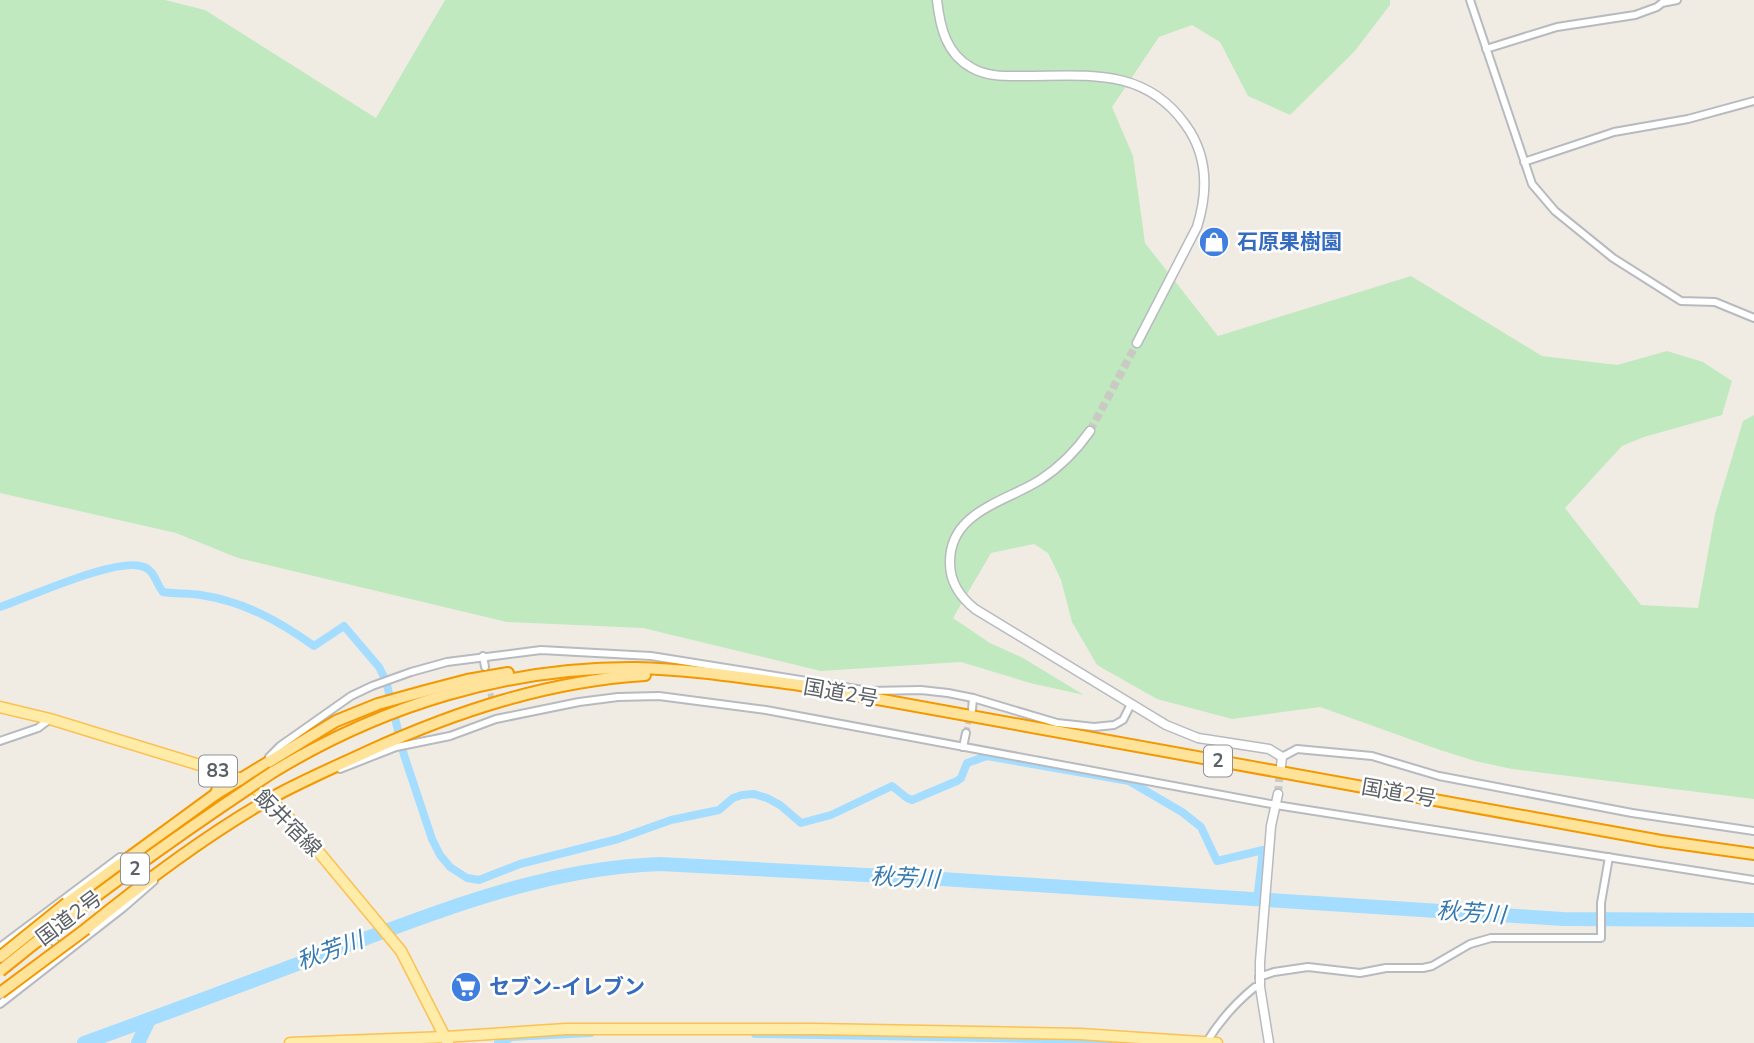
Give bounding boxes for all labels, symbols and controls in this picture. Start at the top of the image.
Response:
shop icon: 石原果樹園 [1197,225,1231,259]
place label: 石原果樹園 [1237,228,1342,256]
street label: 国道2号 [801,673,881,713]
road number: 2 [1204,746,1232,776]
road number: 83 [199,756,237,786]
street label: 国道2号 [1359,773,1439,813]
street label: 飯井宿線 [248,783,328,863]
road number: 2 [121,854,149,884]
water label: 秋芳川 [870,861,943,895]
street label: 国道2号 [30,884,108,952]
water label: 秋芳川 [1436,895,1509,931]
water label: 秋芳川 [292,924,371,977]
supermarket icon: セブン-イレブン [449,970,483,1004]
place label: セブン-イレブン [489,973,645,1001]

